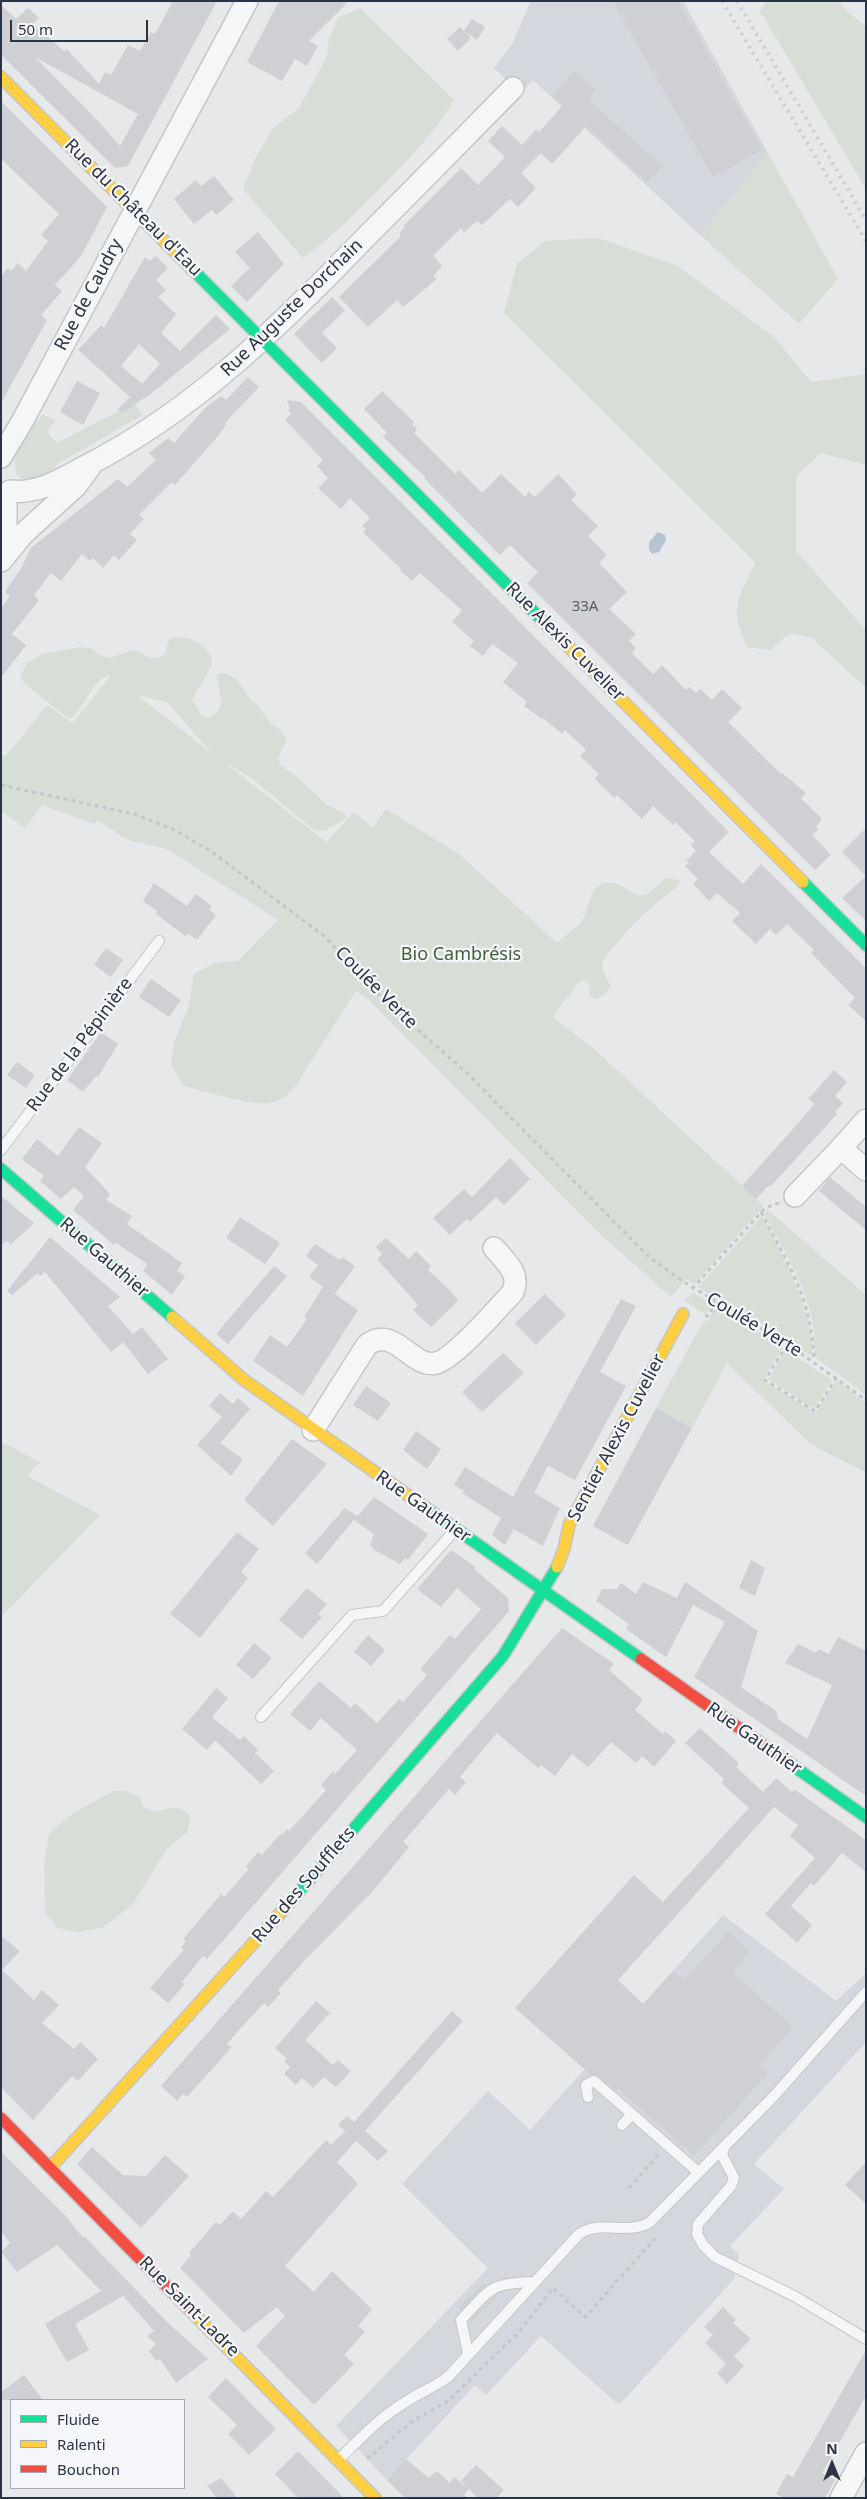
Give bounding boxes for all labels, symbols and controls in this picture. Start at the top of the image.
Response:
scale bar [12,10,150,42]
text: 50 m [18,19,53,39]
street label: Rue du Château d'Eau [60,135,206,281]
street label: Rue de Caudry [51,235,127,355]
street label: Rue Auguste Dorchain [217,235,367,381]
street label: Rue Alexis Cuvelier [501,578,629,706]
house number: 33A [572,598,598,616]
street label: Coulée Verte [330,942,422,1034]
park label: Bio Cambrésis [401,944,521,966]
street label: Rue de la Pépinière [23,974,137,1116]
street label: Rue Gauthier [55,1213,153,1303]
street label: Coulée Verte [702,1288,806,1362]
street label: Sentier Alexis Cuvelier [564,1351,670,1525]
street label: Rue Gauthier [371,1466,475,1548]
street label: Rue Gauthier [702,1698,806,1780]
street label: Rue des Soufflets [248,1823,360,1947]
street label: Rue Saint-Ladre [134,2252,244,2362]
legend [10,2399,185,2489]
text: Fluide [57,2409,99,2429]
text: Ralenti [57,2434,106,2454]
north arrow [807,2439,857,2489]
text: N [826,2439,838,2458]
text: Bouchon [57,2459,120,2479]

